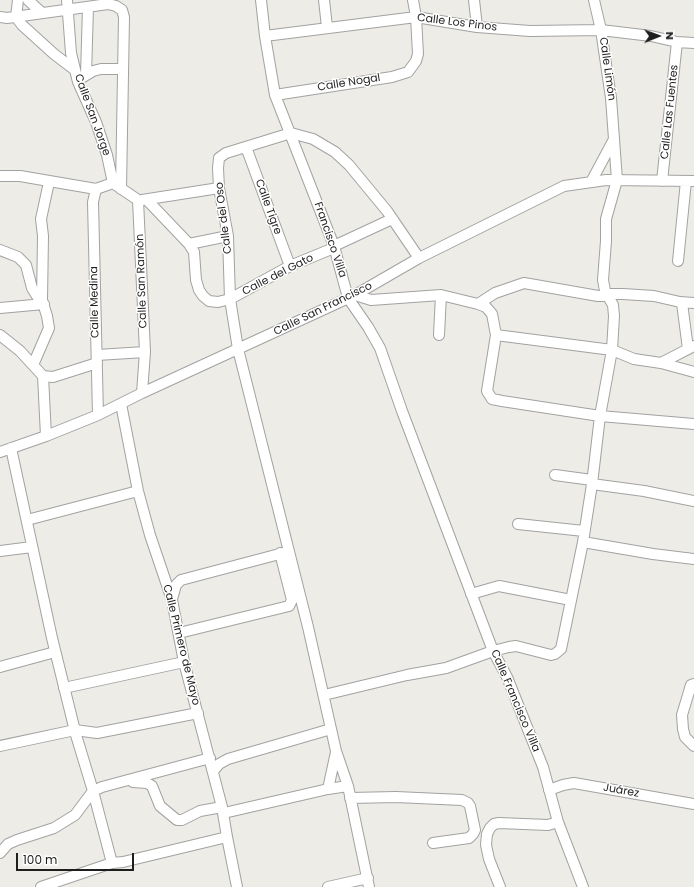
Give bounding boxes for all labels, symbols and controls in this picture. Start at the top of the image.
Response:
street label: Calle Los Pinos [416,12,498,34]
north arrow [638,16,678,56]
text: N [662,32,678,40]
street label: Calle Limón [596,36,618,102]
street label: Calle Las Fuentes [658,64,682,160]
street label: Calle San Jorge [71,72,113,158]
street label: Calle Nogal [317,72,381,94]
street label: Calle Tigre [252,177,284,237]
street label: Calle del Oso [213,181,235,255]
street label: Francisco Villa [311,201,349,279]
street label: Calle San Ramón [134,234,150,328]
street label: Calle del Gato [240,251,316,299]
street label: Calle Medina [88,266,102,338]
street label: Calle San Francisco [272,279,374,339]
street label: Calle Primero de Mayo [160,583,202,707]
street label: Calle Francisco Villa [487,648,543,754]
street label: Juárez [602,781,640,801]
scale bar [18,845,136,871]
text: 100 m [23,851,57,868]

